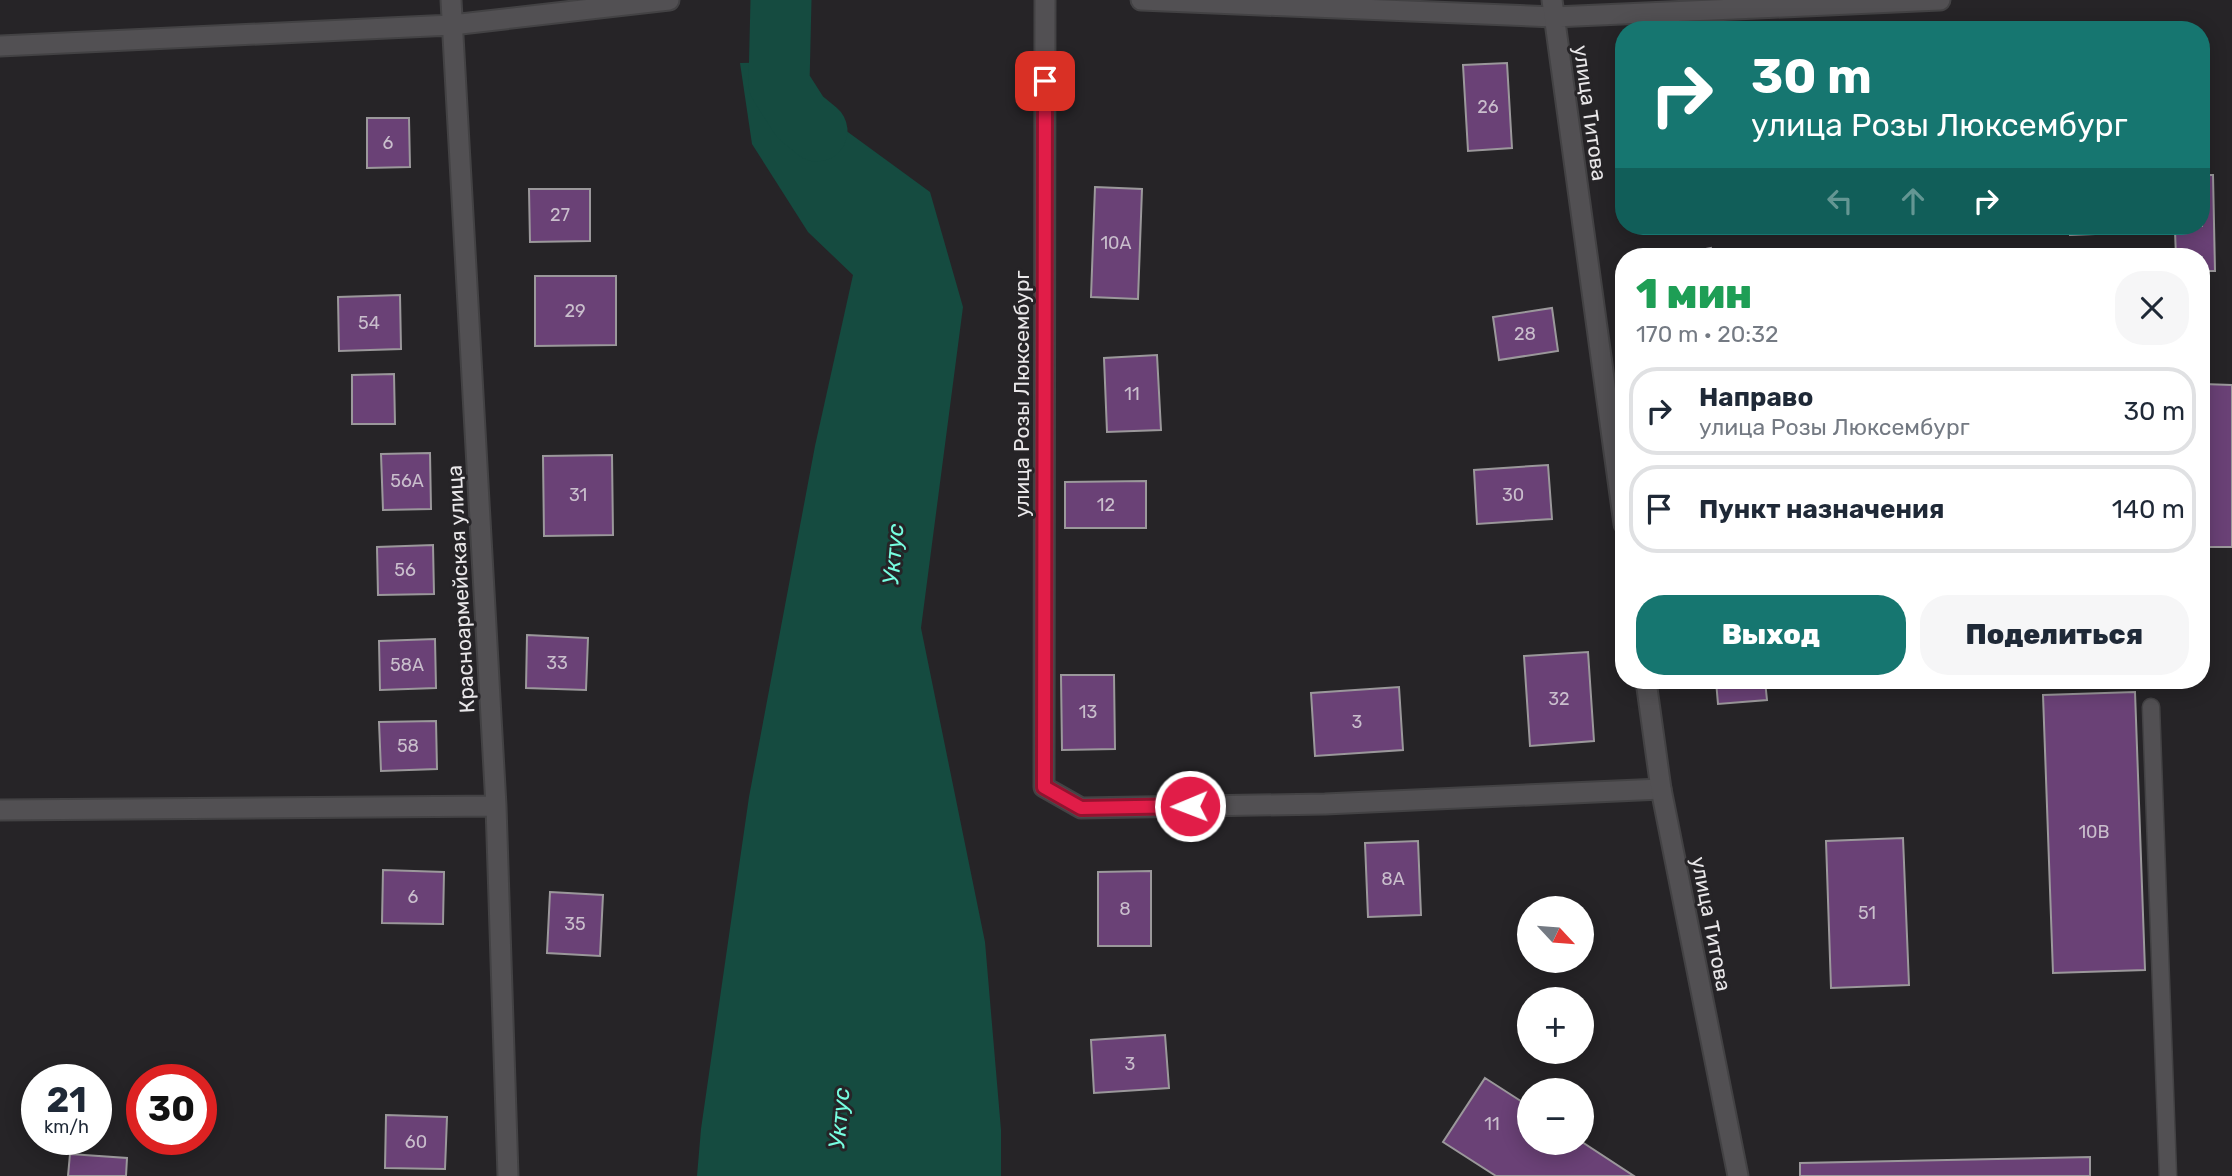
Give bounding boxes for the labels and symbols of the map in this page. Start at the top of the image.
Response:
street label: улица Титова [1569,44,1612,182]
pin [1015,51,1075,111]
house number: 26 [1477,96,1499,118]
house number: 6 [383,132,394,154]
house number: 27 [550,204,570,226]
house number: 10А [1100,232,1132,254]
street label: улица Розы Люксембург [1009,270,1034,518]
house number: 29 [564,300,586,322]
house number: 54 [358,312,380,334]
house number: 28 [1514,323,1536,345]
house number: 11 [1124,383,1140,405]
street label: Красноармейская улица [442,464,479,714]
house number: 56А [390,470,424,492]
house number: 31 [569,484,587,506]
house number: 30 [1502,484,1524,506]
house number: 12 [1097,494,1115,516]
water label: Уктус [876,522,910,586]
house number: 56 [394,559,416,581]
house number: 33 [546,652,568,674]
house number: 58А [390,654,424,676]
house number: 32 [1548,688,1570,710]
house number: 13 [1079,701,1097,723]
house number: 3 [1352,711,1362,733]
house number: 58 [397,735,419,757]
position arrow [1153,769,1227,843]
house number: 10В [2078,821,2110,843]
street label: улица Титова [1686,854,1737,993]
house number: 8А [1381,868,1405,890]
house number: 6 [408,886,419,908]
north arrow [1517,896,1594,973]
house number: 8 [1119,898,1131,920]
house number: 51 [1858,902,1876,924]
house number: 35 [564,913,586,935]
house number: 3 [1125,1053,1135,1075]
speed limit sign: 30 [126,1064,217,1155]
water label: Уктус [822,1086,856,1150]
house number: 11 [1484,1113,1500,1135]
house number: 60 [405,1131,427,1153]

